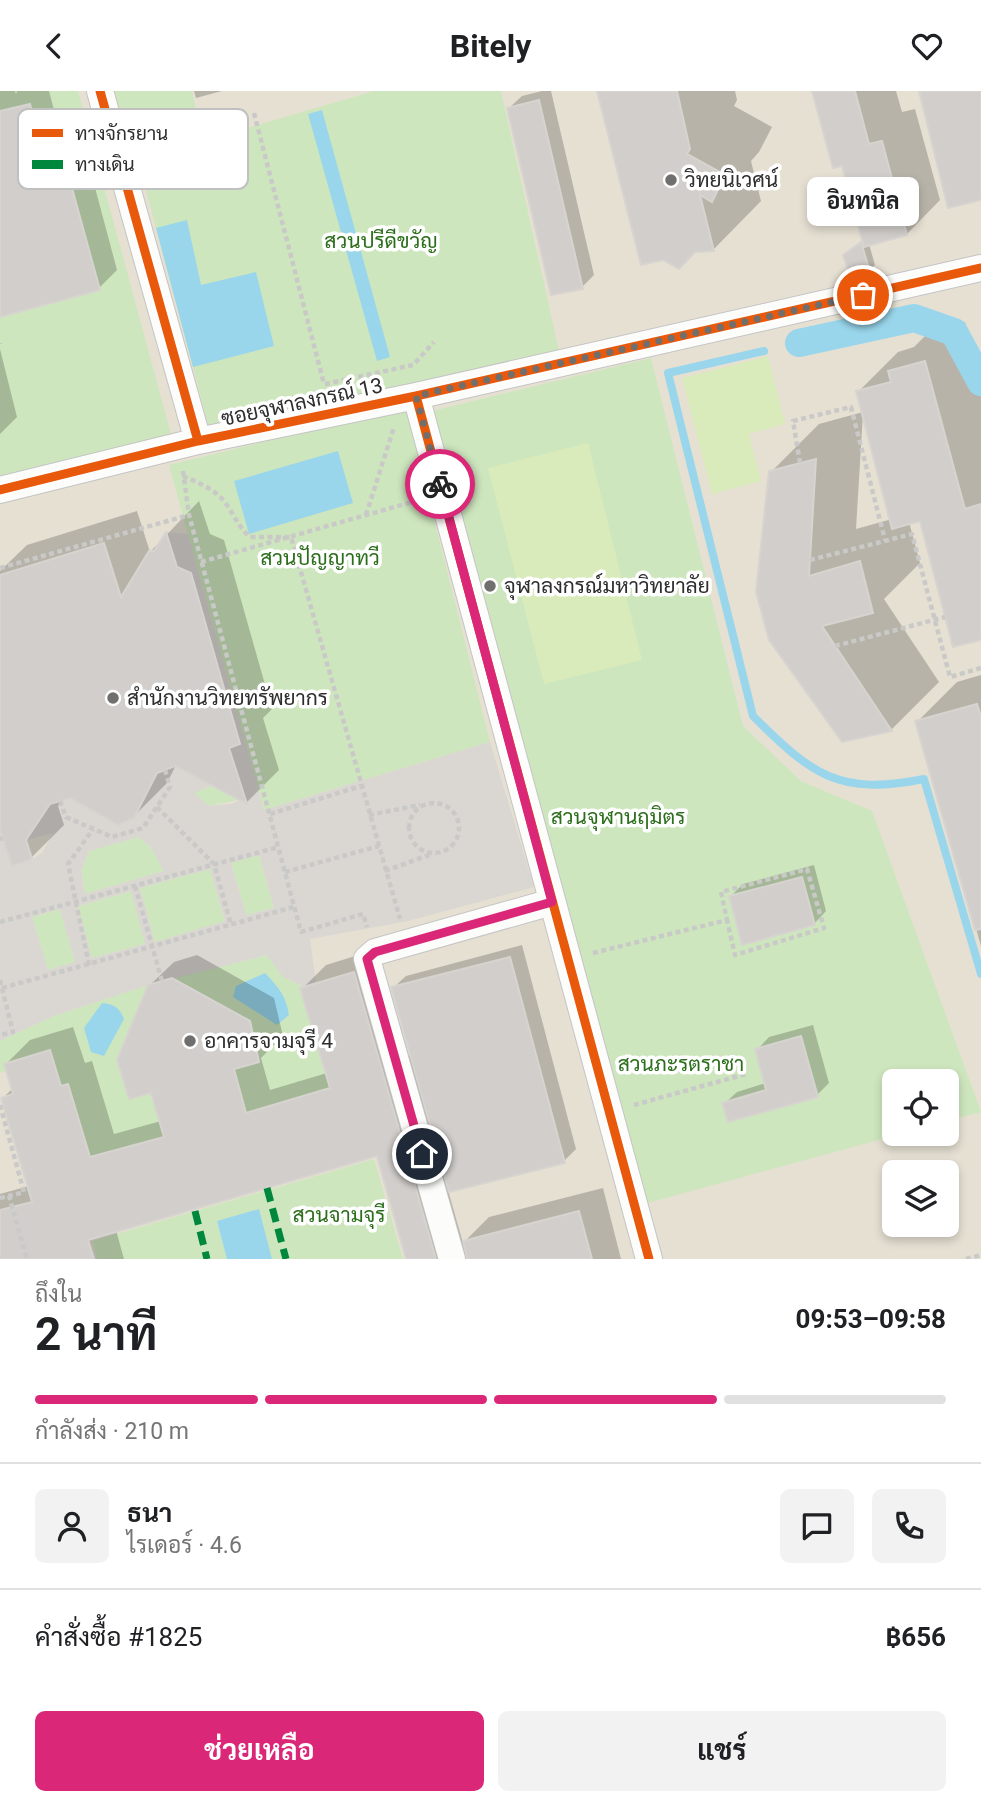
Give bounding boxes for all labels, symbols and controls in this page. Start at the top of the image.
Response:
icon: back [35,27,73,65]
text: Bitely [450,27,531,65]
icon: heart [908,27,946,65]
legend [18,109,248,189]
text: ทางจักรยาน [75,122,168,145]
text: ทางเดิน [75,153,135,176]
place label: วิทยนิเวศน์ [685,166,778,192]
marker: วิทยนิเวศน์ [663,172,679,188]
callout: อินทนิล [807,176,919,225]
text: อินทนิล [826,188,900,215]
park label: สวนปรีดีขวัญ [324,228,438,253]
pin [833,265,893,325]
icon: bag [844,276,882,314]
street label: ซอยจุฬาลงกรณ์ 13 [219,371,385,433]
courier [405,449,475,519]
icon: bike [421,465,459,503]
park label: สวนปัญญาทวี [260,545,380,570]
place label: จุฬาลงกรณ์มหาวิทยาลัย [504,572,710,600]
marker: จุฬาลงกรณ์มหาวิทยาลัย [482,578,498,594]
place label: สำนักงานวิทยทรัพยากร [127,686,328,710]
marker: สำนักงานวิทยทรัพยากร [105,690,121,706]
park label: สวนจุฬานฤมิตร [551,805,685,831]
place label: อาคารจามจุรี 4 [204,1028,333,1055]
marker: อาคารจามจุรี 4 [182,1033,198,1049]
park label: สวนภะรตราชา [618,1052,744,1076]
map controls [882,1069,959,1237]
button: locate [882,1069,959,1146]
pin [392,1124,452,1184]
icon: home [403,1135,441,1173]
button: layers [882,1160,959,1237]
park label: สวนจามจุรี [293,1202,385,1229]
text: ถึงใน [35,1281,82,1308]
text: 09:53–09:58 [796,1304,946,1334]
text: 2 นาที [35,1307,157,1361]
text: กำลังส่ง · 210 m [35,1418,189,1445]
button: person [35,1489,109,1563]
button: chat [780,1489,854,1563]
button: phone [872,1489,946,1563]
text: ธนา [127,1498,172,1528]
text: ไรเดอร์ · 4.6 [127,1532,242,1559]
text: คำสั่งซื้อ #1825 [35,1622,202,1652]
text: ฿656 [886,1622,946,1652]
button: ช่วยเหลือ [35,1711,484,1791]
button: แชร์ [498,1711,946,1791]

